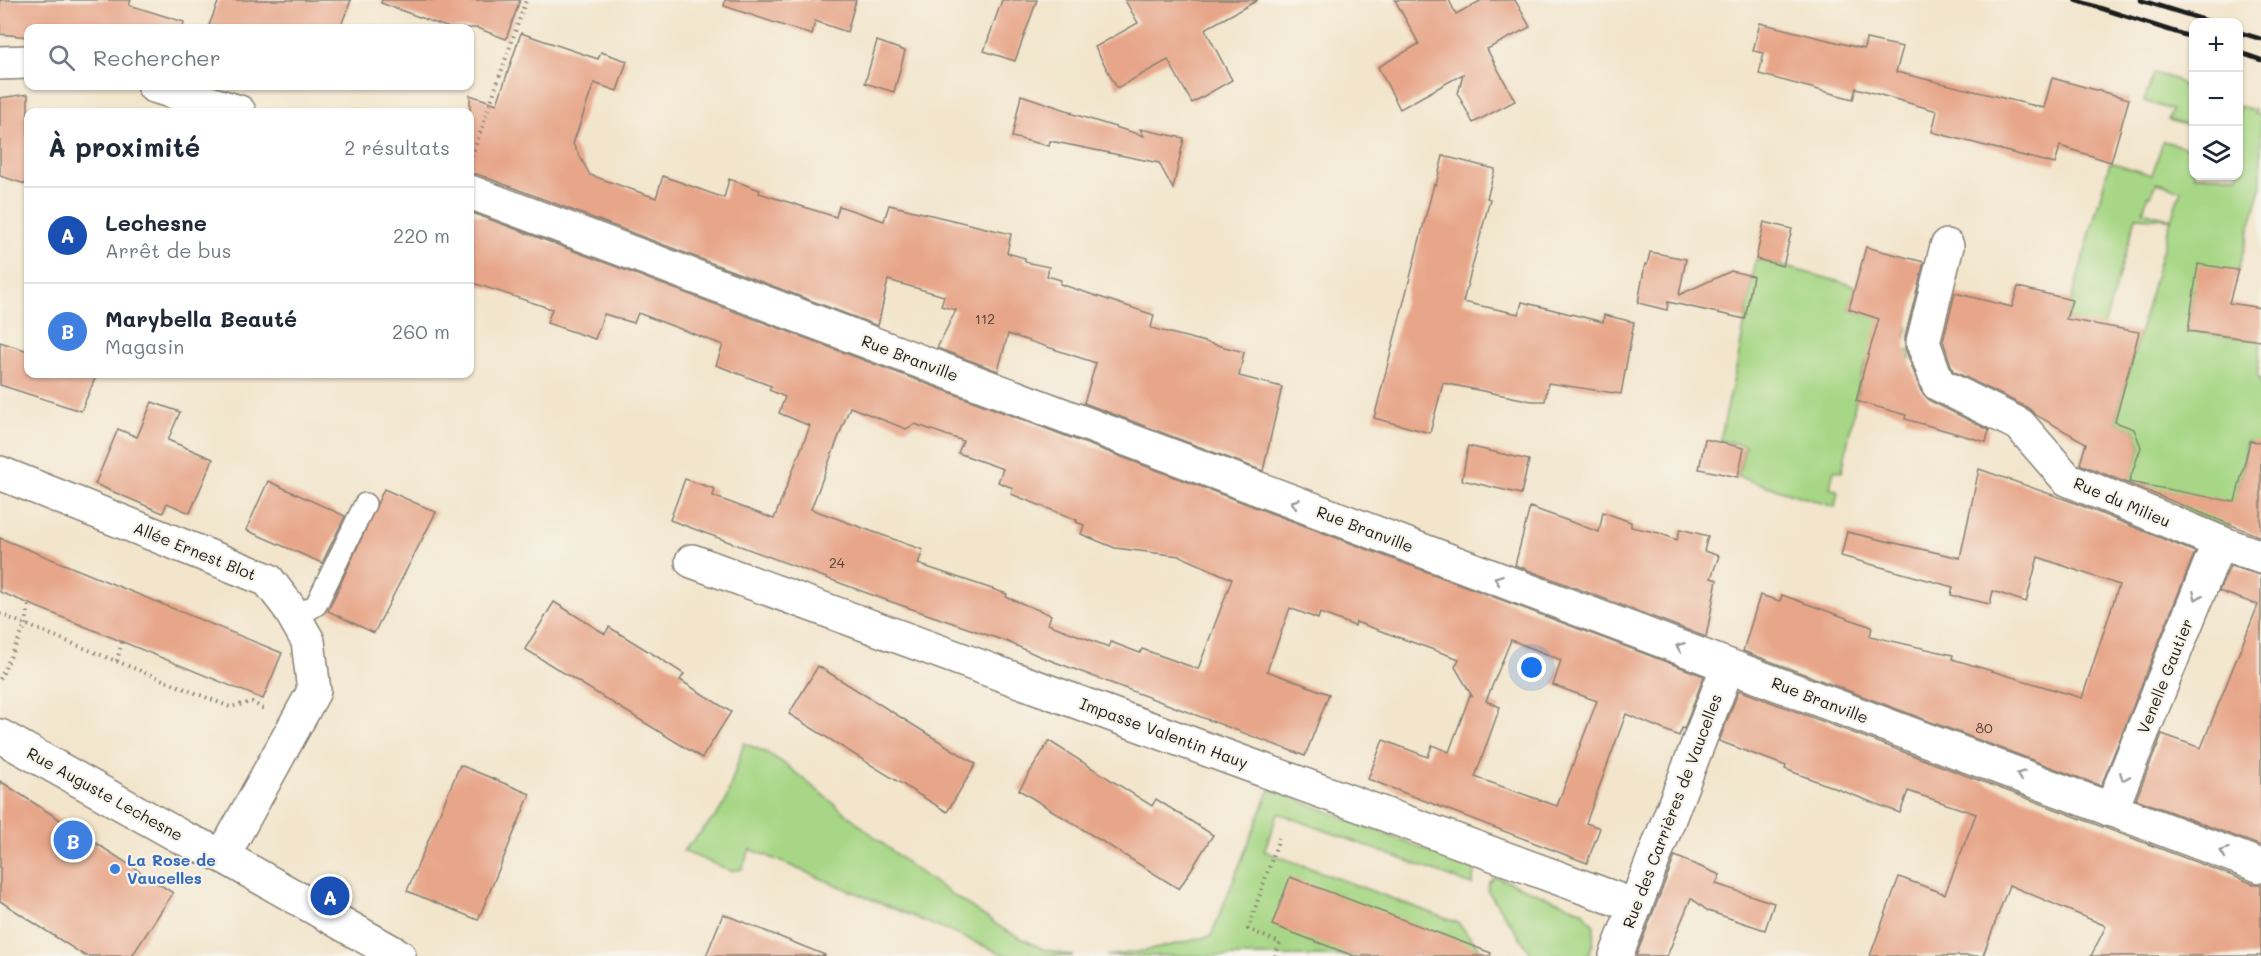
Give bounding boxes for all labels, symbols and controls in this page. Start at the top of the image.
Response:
map controls [2189,18,2243,180]
button: + [2189,18,2243,72]
search box [24,24,474,90]
icon: search [45,41,78,74]
text: Rechercher [93,43,221,72]
button: − [2189,72,2243,126]
button: layers [2189,126,2243,180]
text: À proximité [48,130,200,164]
text: 2 résultats [344,134,450,160]
text: Lechesne [105,208,207,237]
text: A [61,222,74,248]
text: 220 m [393,222,450,248]
text: Arrêt de bus [105,237,231,263]
text: Marybella Beauté [105,304,297,333]
house number: 112 [975,309,995,328]
text: B [61,318,74,344]
text: 260 m [392,318,450,344]
street label: Rue Branville [859,329,962,386]
text: Magasin [105,333,184,359]
street label: Rue du Milieu [2071,472,2174,531]
one-way arrow [1291,497,1301,510]
street label: Rue Branville [1314,500,1417,557]
street label: Allée Ernest Blot [131,516,260,585]
house number: 24 [829,553,846,572]
one-way arrow [1493,574,1504,586]
one-way arrow [2192,590,2204,601]
street label: Venelle Gautier [2132,615,2197,737]
one-way arrow [1675,642,1686,655]
your location [1517,653,1546,682]
street label: Rue Branville [1769,671,1872,728]
street label: Rue des Carrières de Vaucelles [1617,691,1726,931]
street label: Impasse Valentin Hauy [1077,692,1251,773]
house number: 80 [1975,718,1993,737]
street label: Rue Auguste Lechesne [24,742,187,845]
one-way arrow [2015,770,2026,783]
one-way arrow [2119,771,2131,782]
pin: B [54,818,92,862]
one-way arrow [2219,847,2230,859]
place label: La Rose de Vaucelles [127,849,216,888]
marker: La Rose de Vaucelles [108,862,122,876]
pin: A [310,874,350,918]

